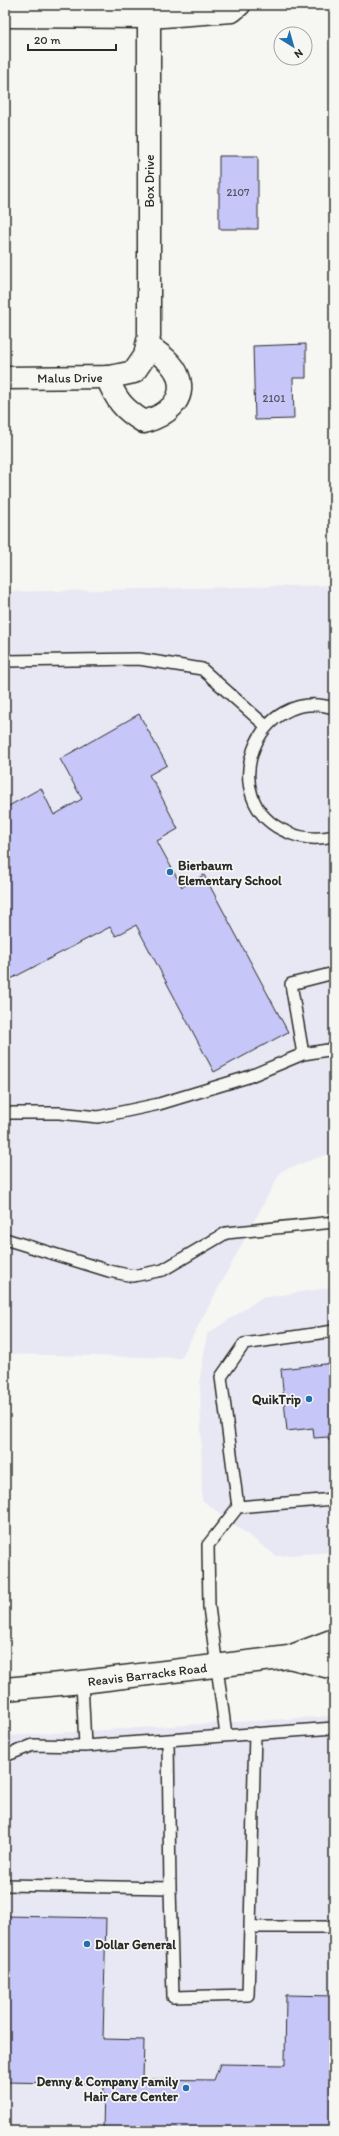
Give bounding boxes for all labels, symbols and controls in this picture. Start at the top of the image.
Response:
scale bar [28,26,116,52]
north arrow [273,26,313,66]
text: 20 m [34,33,61,47]
text: N [292,46,306,61]
street label: Box Drive [142,154,157,208]
house number: 2107 [226,186,250,199]
street label: Malus Drive [37,370,103,386]
house number: 2101 [263,392,285,405]
place label: Bierbaum Elementary School [178,858,282,889]
marker: Bierbaum Elementary School [165,867,175,877]
place label: QuikTrip [252,1392,301,1408]
marker: QuikTrip [304,1394,314,1404]
street label: Reavis Barracks Road [87,1660,208,1689]
place label: Dollar General [95,1937,176,1952]
marker: Dollar General [82,1939,92,1949]
place label: Denny & Company Family Hair Care Center [36,2074,179,2104]
marker: Denny & Company Family Hair Care Center [181,2083,191,2093]

